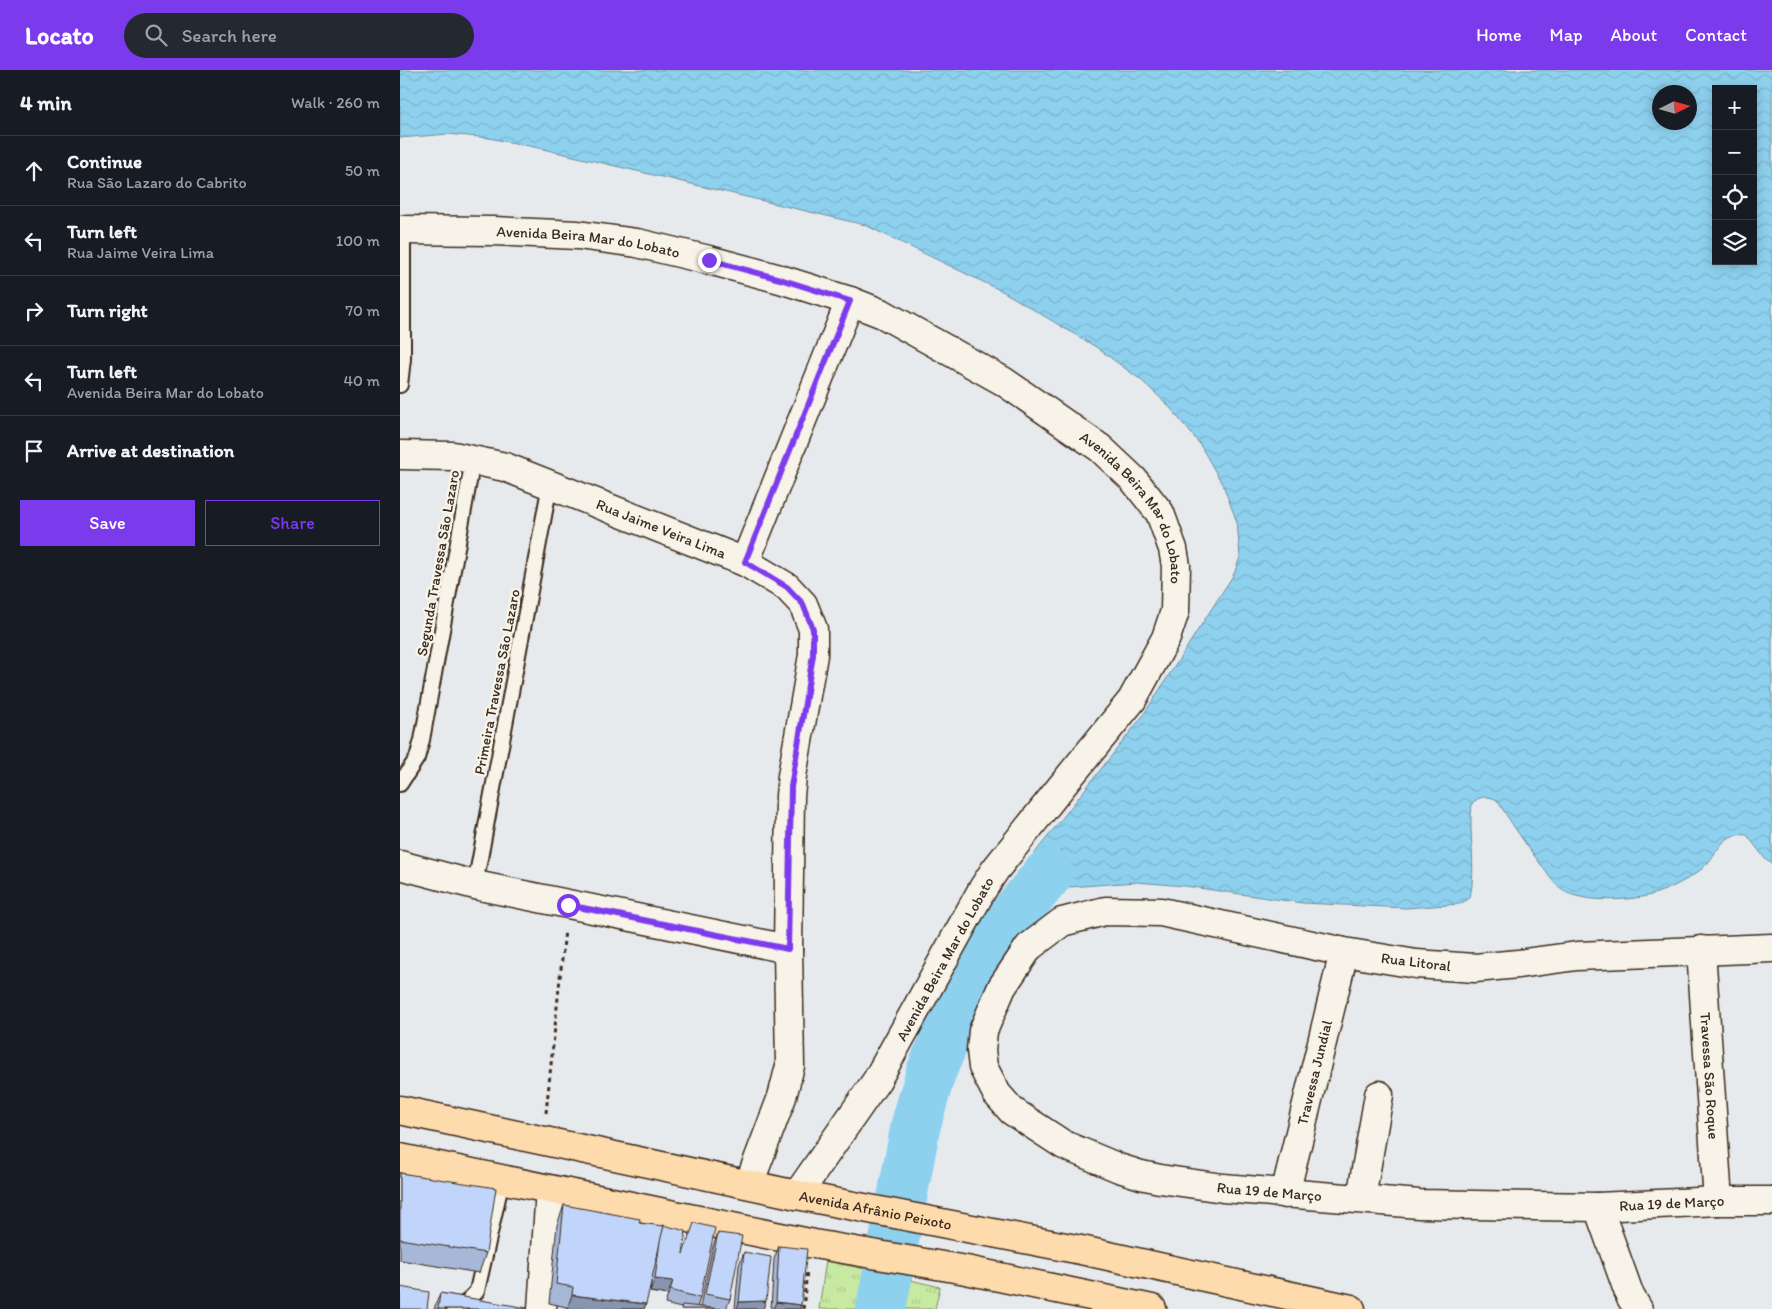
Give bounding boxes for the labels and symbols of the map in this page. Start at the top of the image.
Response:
north arrow [1652,85,1697,130]
street label: Avenida Beira Mar do Lobato [496,222,682,262]
route end [698,249,721,272]
street label: Avenida Beira Mar do Lobato [1076,428,1185,584]
street label: Segunda Travessa São Lazaro [413,468,463,658]
street label: Rua Jaime Veira Lima [594,495,729,563]
street label: Primeira Travessa São Lazaro [470,588,524,776]
street label: Avenida Beira Mar do Lobato [892,874,998,1044]
route start [557,894,580,917]
street label: Rua Litoral [1380,949,1453,975]
street label: Travessa São Roque [1696,1012,1723,1140]
street label: Travessa Jundial [1293,1017,1336,1127]
street label: Rua 19 de Março [1216,1178,1322,1205]
street label: Avenida Afrânio Peixoto [798,1187,953,1234]
street label: Rua 19 de Março [1619,1192,1724,1215]

